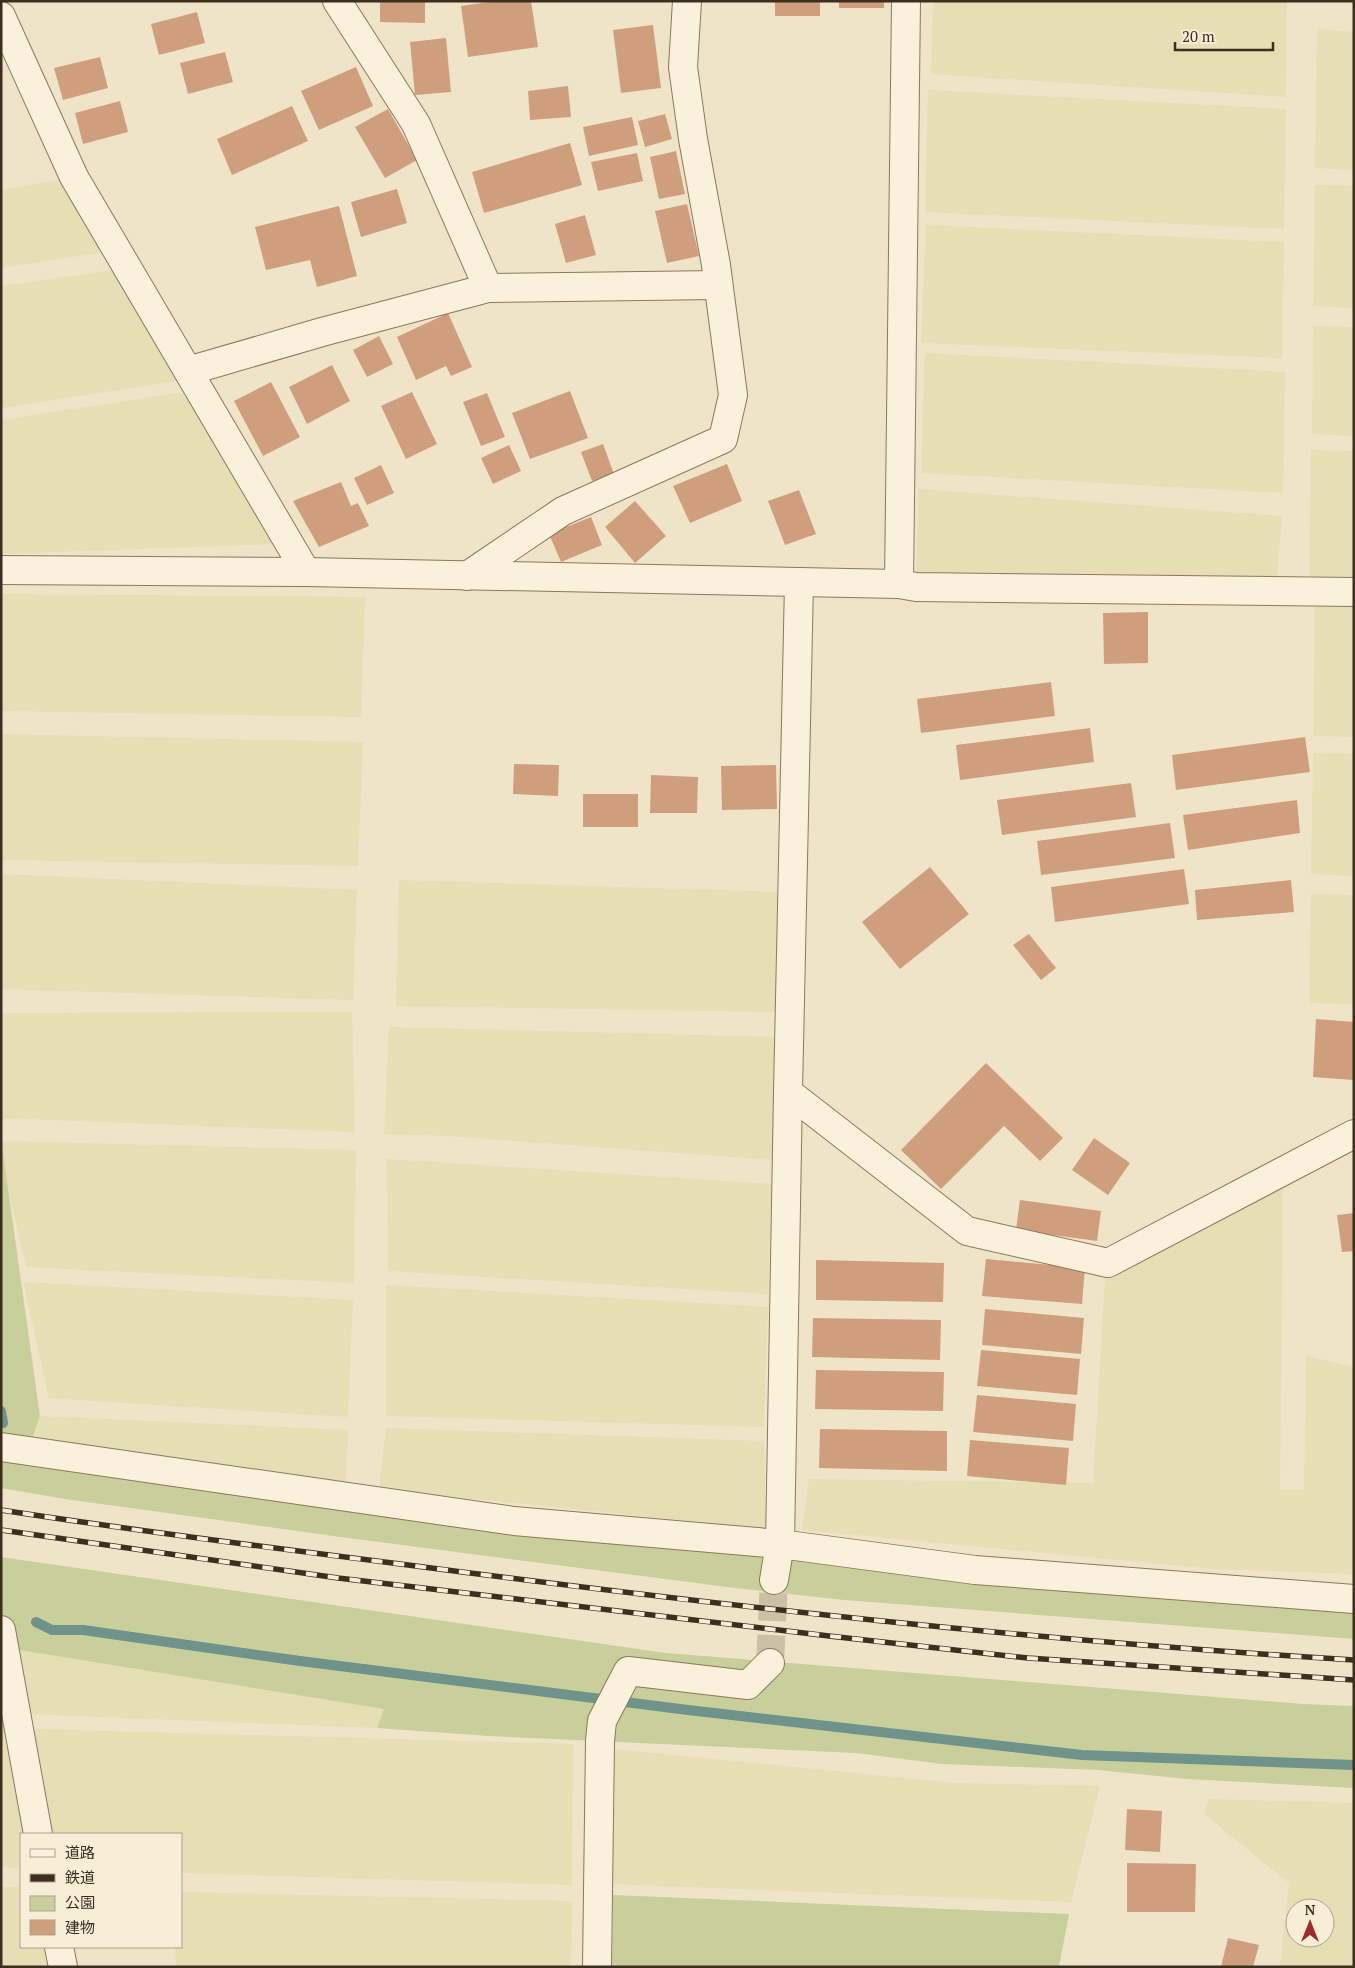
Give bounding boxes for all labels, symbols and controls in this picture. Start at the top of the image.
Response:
scale bar [1175,20,1272,52]
text: 20 m [1182,26,1215,46]
legend [20,1833,182,1948]
text: 道路 [65,1842,95,1862]
text: 鉄道 [65,1867,95,1887]
text: 公園 [65,1892,95,1912]
north arrow [1285,1898,1335,1948]
text: N [1305,1900,1316,1919]
text: 建物 [65,1917,95,1937]

